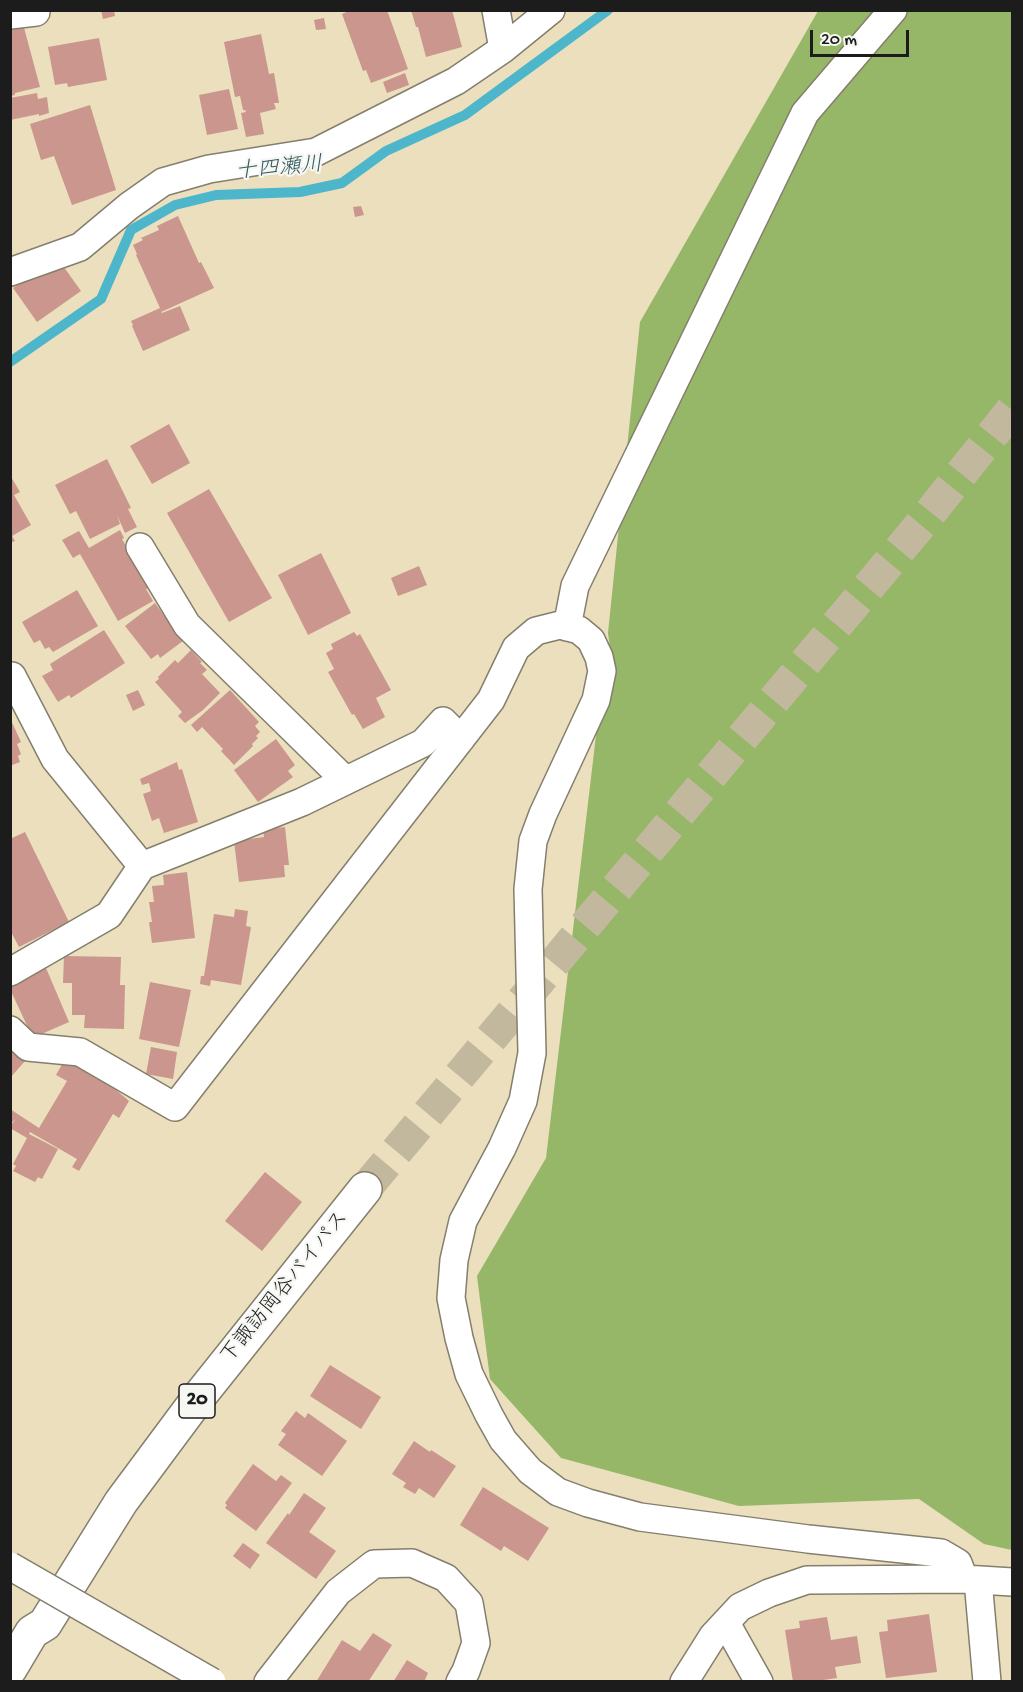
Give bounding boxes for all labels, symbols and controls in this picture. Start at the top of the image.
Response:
scale bar [813,18,912,56]
text: 20 m [821,30,857,51]
water label: 十四瀬川 [234,153,324,187]
street label: 下諏訪岡谷バイパス [217,1207,355,1369]
road number: 20 [179,1384,215,1418]

